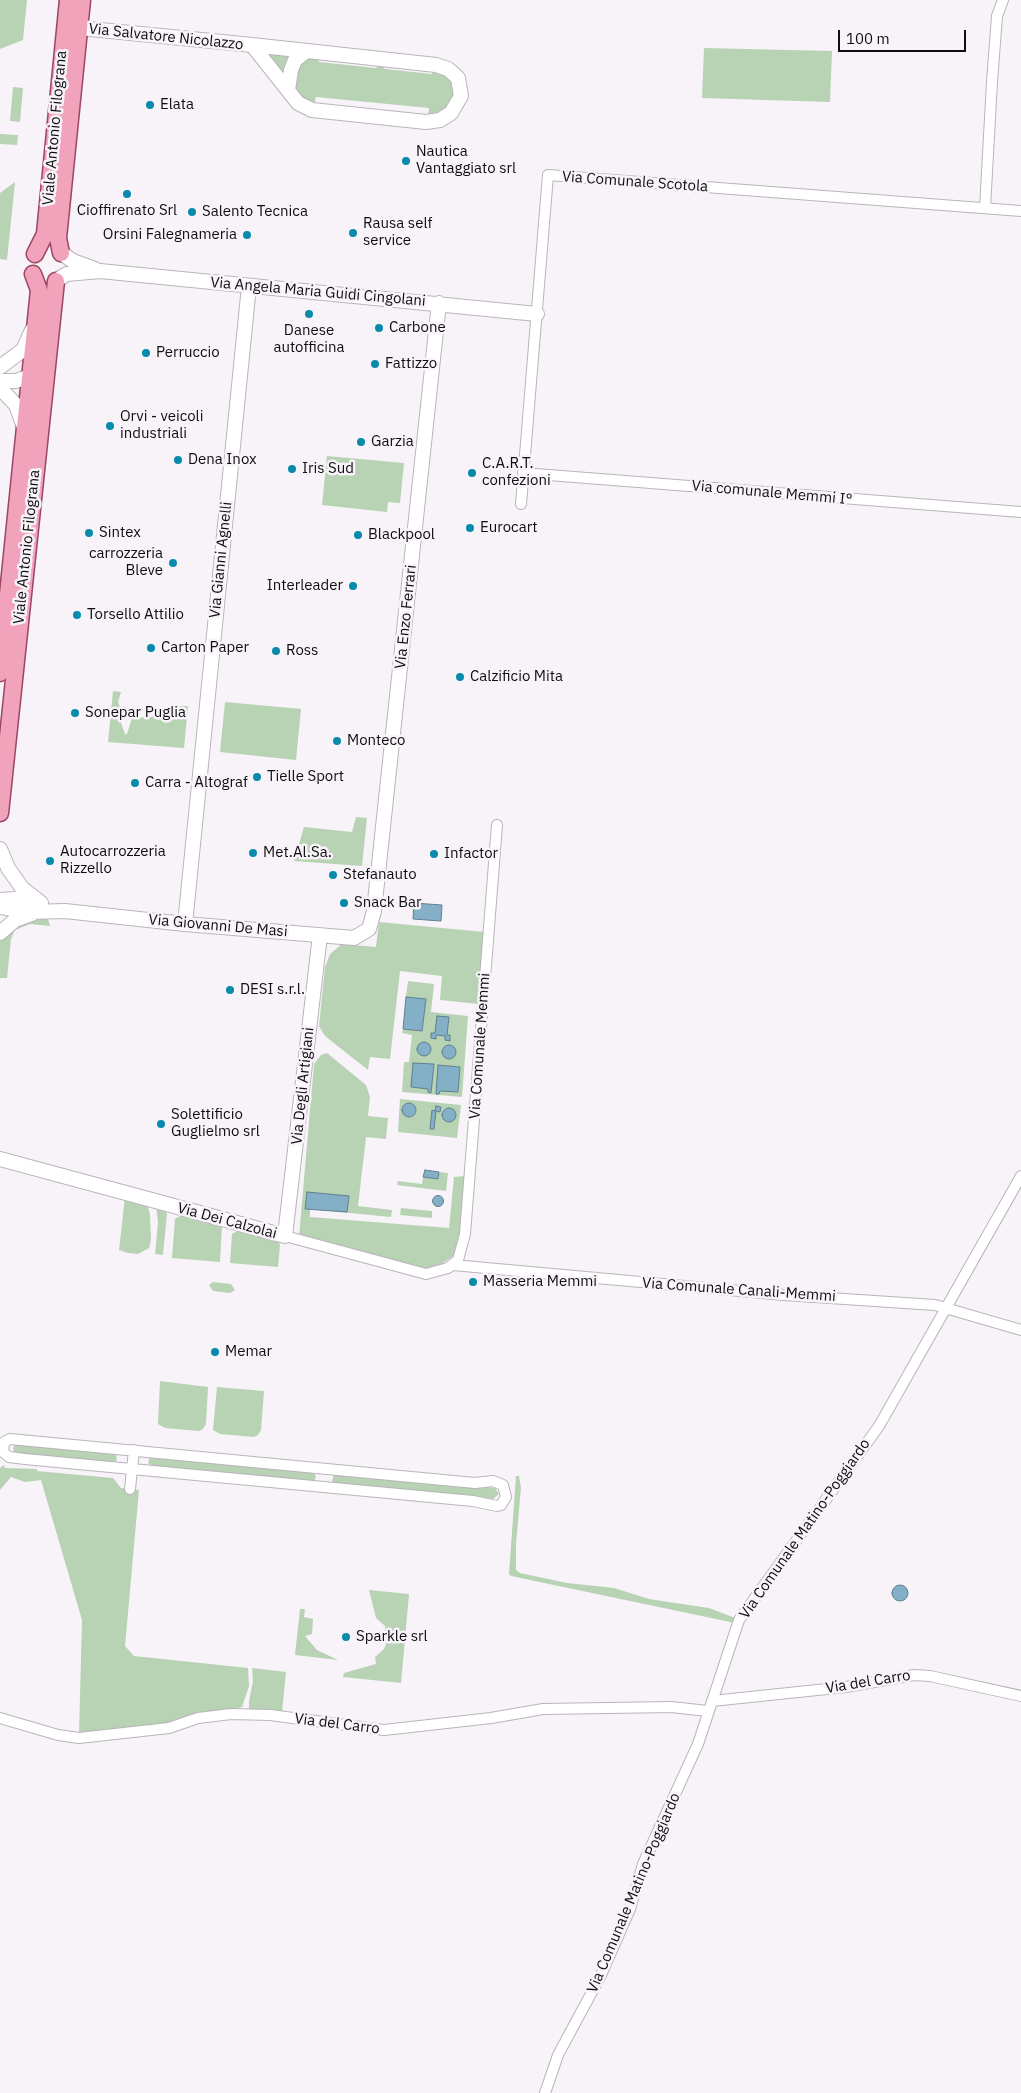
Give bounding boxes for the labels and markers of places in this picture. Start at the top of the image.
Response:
place label: Elata [160,96,194,114]
marker: Elata [144,99,156,111]
place label: Nautica Vantaggiato srl [416,143,516,178]
marker: Nautica Vantaggiato srl [400,155,412,167]
marker: Cioffirenato Srl [121,188,133,200]
place label: Cioffirenato Srl [77,202,177,220]
place label: Salento Tecnica [202,203,308,221]
marker: Salento Tecnica [186,206,198,218]
place label: Rausa self service [363,215,432,250]
place label: Orsini Falegnameria [103,226,237,244]
marker: Rausa self service [347,227,359,239]
marker: Orsini Falegnameria [241,229,253,241]
marker: Danese autofficina [303,308,315,320]
place label: Carbone [389,319,446,337]
place label: Danese autofficina [273,322,345,357]
marker: Carbone [373,322,385,334]
place label: Perruccio [156,344,220,362]
marker: Perruccio [140,347,152,359]
place label: Fattizzo [385,355,437,373]
marker: Fattizzo [369,358,381,370]
place label: Orvi - veicoli industriali [120,408,203,443]
marker: Orvi - veicoli industriali [104,420,116,432]
place label: Garzia [371,433,414,451]
marker: Garzia [355,436,367,448]
place label: Dena Inox [188,451,257,469]
marker: Dena Inox [172,454,184,466]
place label: C.A.R.T. confezioni [482,455,551,490]
place label: Iris Sud [302,460,354,478]
marker: Iris Sud [286,463,298,475]
marker: C.A.R.T. confezioni [466,467,478,479]
place label: Eurocart [480,519,537,537]
marker: Eurocart [464,522,476,534]
place label: Sintex [99,524,141,542]
place label: Blackpool [368,526,435,544]
marker: Sintex [83,527,95,539]
marker: Blackpool [352,529,364,541]
place label: carrozzeria Bleve [89,545,163,580]
marker: carrozzeria Bleve [167,557,179,569]
place label: Interleader [267,577,343,595]
marker: Interleader [347,580,359,592]
place label: Torsello Attilio [87,606,184,624]
marker: Torsello Attilio [71,609,83,621]
place label: Carton Paper [161,639,249,657]
marker: Carton Paper [145,642,157,654]
place label: Ross [286,642,318,660]
marker: Ross [270,645,282,657]
place label: Calzificio Mita [470,668,563,686]
marker: Calzificio Mita [454,671,466,683]
place label: Sonepar Puglia [85,704,186,722]
marker: Sonepar Puglia [69,707,81,719]
place label: Monteco [347,732,405,750]
marker: Monteco [331,735,343,747]
place label: Tielle Sport [267,768,344,786]
marker: Tielle Sport [251,771,263,783]
place label: Carra - Altograf [145,774,248,792]
marker: Carra - Altograf [129,777,141,789]
place label: Autocarrozzeria Rizzello [60,843,166,878]
place label: Met.Al.Sa. [263,844,332,862]
place label: Infactor [444,845,498,863]
marker: Met.Al.Sa. [247,847,259,859]
marker: Infactor [428,848,440,860]
marker: Autocarrozzeria Rizzello [44,855,56,867]
place label: Stefanauto [343,866,417,884]
marker: Stefanauto [327,869,339,881]
place label: Snack Bar [354,894,422,912]
marker: Snack Bar [338,897,350,909]
place label: DESI s.r.l. [240,981,305,999]
marker: DESI s.r.l. [224,984,236,996]
place label: Solettificio Guglielmo srl [171,1106,260,1141]
marker: Solettificio Guglielmo srl [155,1118,167,1130]
place label: Masseria Memmi [483,1273,597,1291]
marker: Masseria Memmi [467,1276,479,1288]
place label: Memar [225,1343,272,1361]
marker: Memar [209,1346,221,1358]
place label: Sparkle srl [356,1628,428,1646]
marker: Sparkle srl [340,1631,352,1643]

